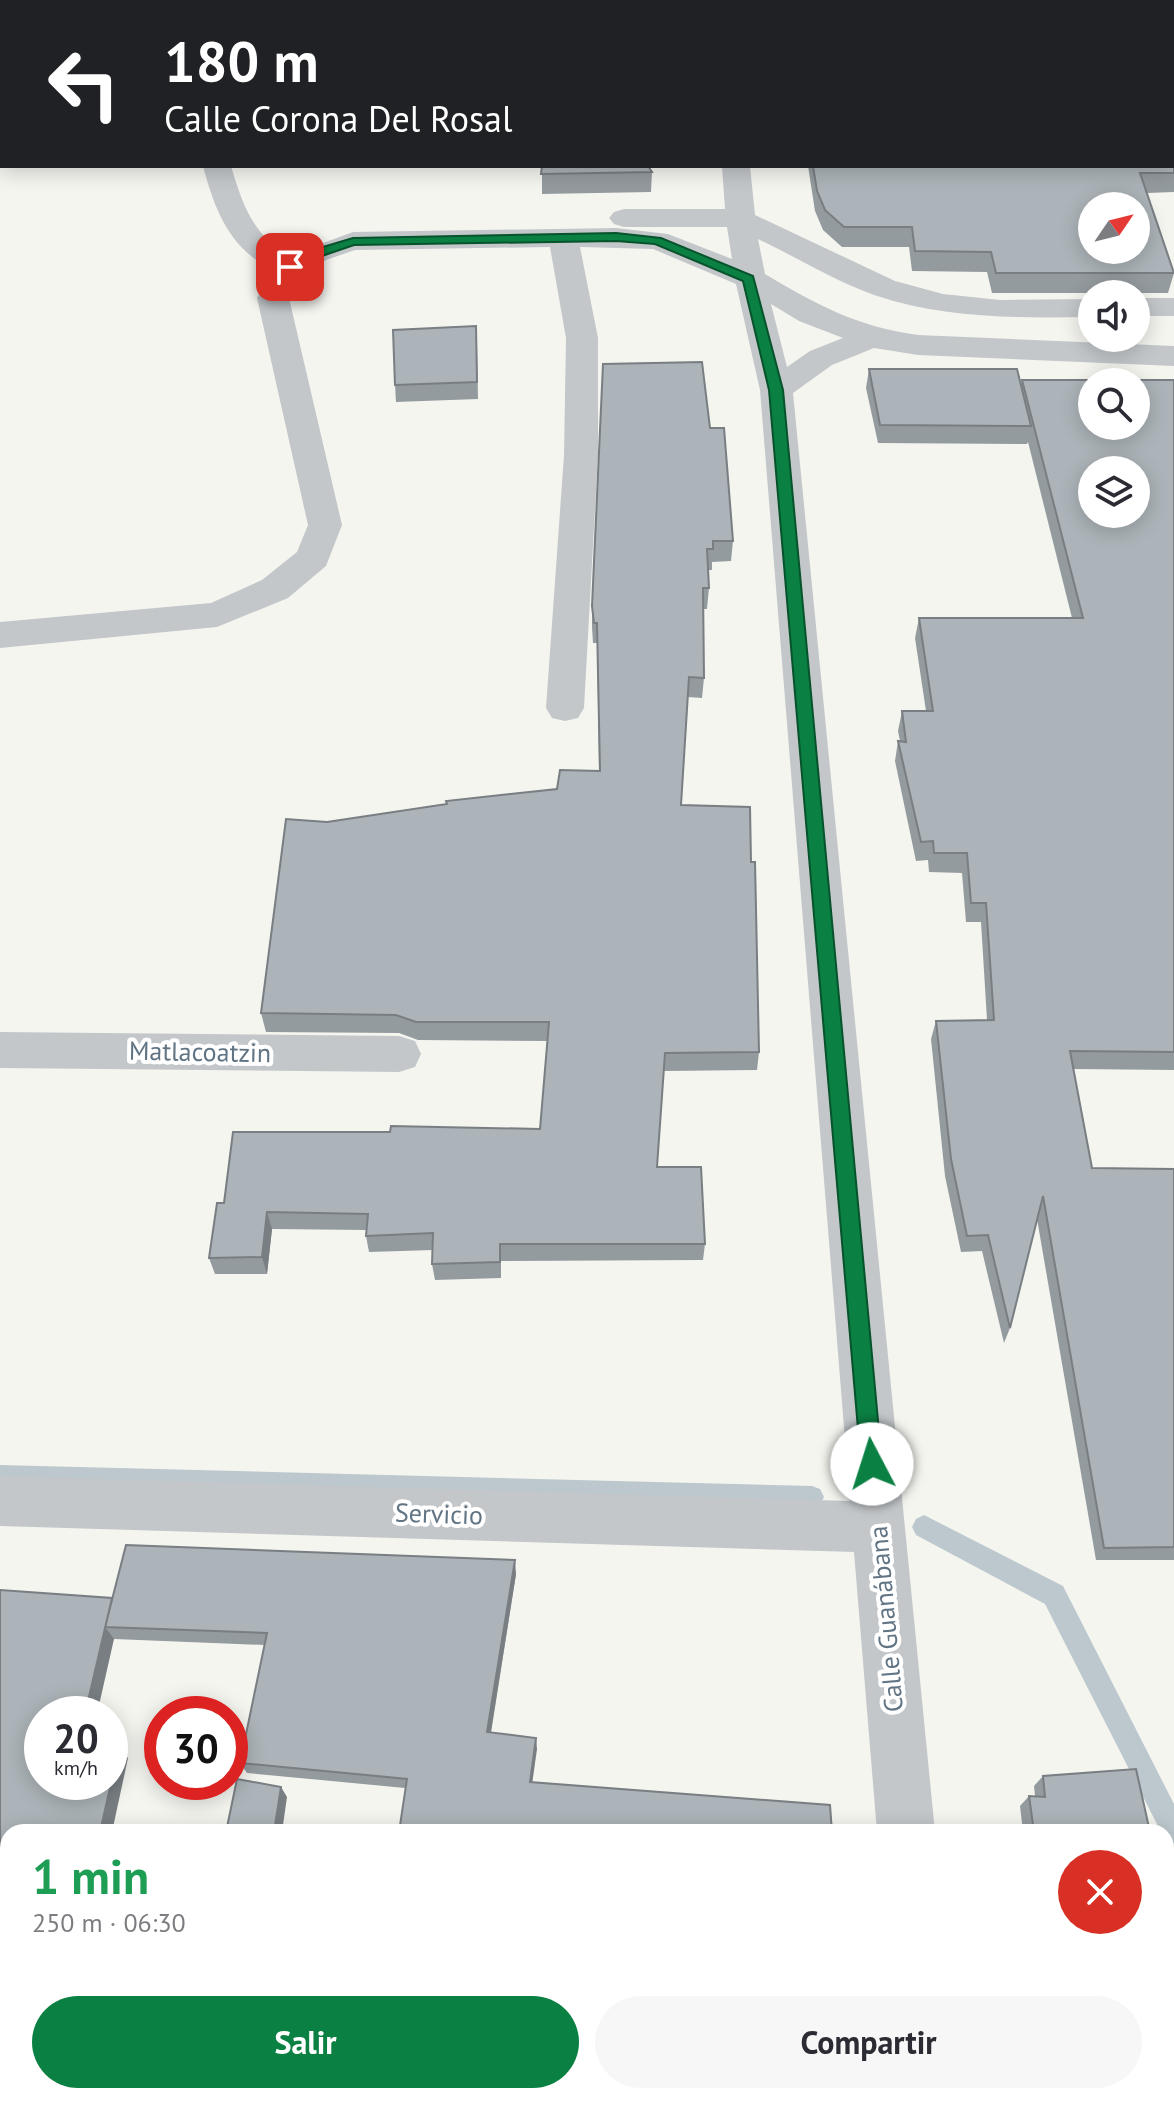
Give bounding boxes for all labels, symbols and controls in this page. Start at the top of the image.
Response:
text: 180 m [164,25,319,97]
icon: left [32,32,136,136]
text: Calle Corona Del Rosal [164,95,512,142]
north arrow [1078,192,1150,264]
map controls [1078,192,1150,528]
pin [256,233,324,301]
icon: arrive [268,245,312,289]
button: sound [1078,280,1150,352]
button: search [1078,368,1150,440]
button: layers [1078,456,1150,528]
street label: Matlacoatzin [129,1034,271,1069]
position arrow [830,1422,914,1506]
street label: Servicio [394,1495,484,1532]
street label: Calle Guanábana [861,1525,910,1713]
speed limit sign: 30 [144,1696,248,1800]
text: 20 [53,1712,99,1764]
text: km/h [54,1755,98,1781]
text: 1 min [32,1845,149,1907]
button: close [1058,1850,1142,1934]
text: 250 m · 06:30 [32,1906,186,1939]
button: Salir [32,1996,579,2088]
button: Compartir [595,1996,1142,2088]

